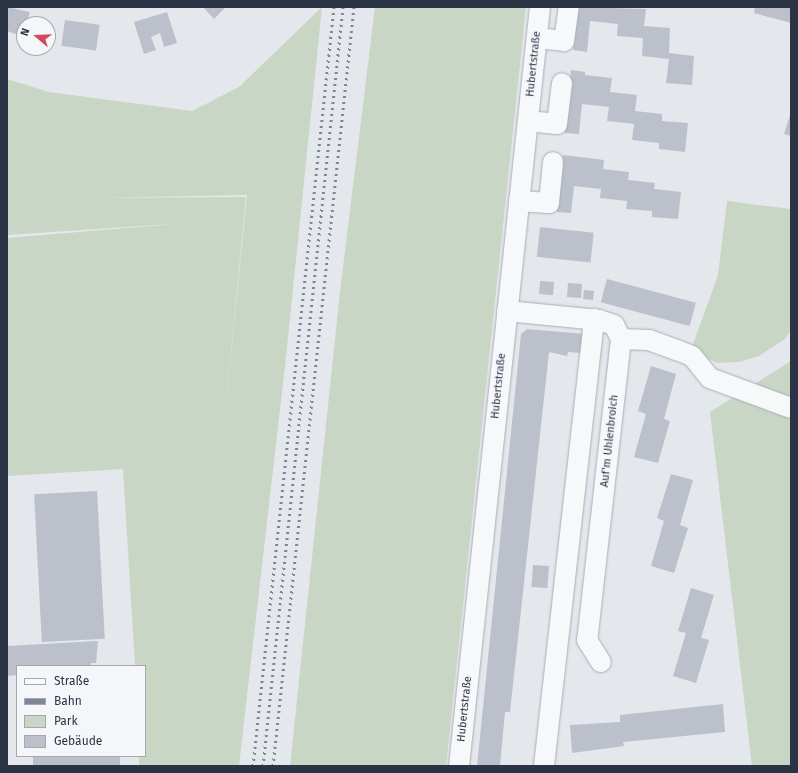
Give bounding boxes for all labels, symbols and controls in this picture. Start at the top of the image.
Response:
north arrow [16,16,56,56]
text: N [18,27,32,38]
street label: Hubertstraße [524,30,544,98]
street label: Hubertstraße [489,352,509,420]
street label: Auf'm Uhlenbroich [599,394,621,488]
legend [16,665,146,757]
text: Straße [54,674,89,688]
street label: Hubertstraße [455,675,475,743]
text: Bahn [54,694,82,708]
text: Park [54,714,78,728]
text: Gebäude [54,734,102,748]

